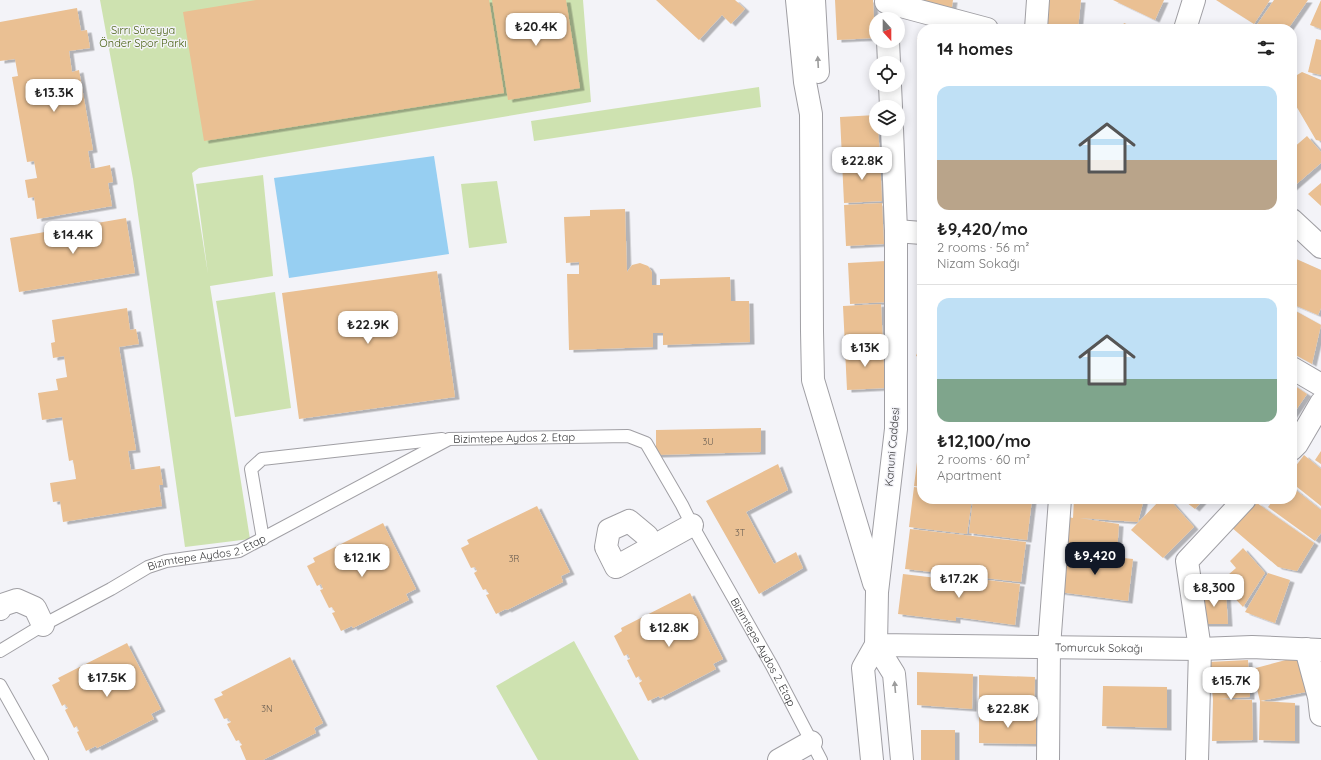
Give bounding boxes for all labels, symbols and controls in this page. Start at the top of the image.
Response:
north arrow [869,12,905,48]
map controls [869,12,905,136]
pin: ₺20.4K [503,13,569,47]
text: ₺20.4K [515,18,557,34]
park label: Sırrı Süreyya Önder Spor Parkı [99,23,187,50]
icon: filters [1255,37,1277,59]
text: 14 homes [937,38,1013,59]
one-way arrow [814,56,821,68]
button: locate [869,56,905,92]
pin: ₺13.3K [21,79,87,113]
text: ₺13.3K [34,84,74,100]
button: layers [869,100,905,136]
icon: home [1071,112,1143,184]
pin: ₺22.8K [829,147,895,181]
text: ₺22.8K [841,152,883,168]
text: ₺9,420/mo [937,218,1028,239]
pin: ₺14.4K [40,221,106,255]
text: ₺14.4K [53,226,93,242]
text: 2 rooms · 56 m² [937,239,1029,255]
text: Nizam Sokağı [937,255,1020,271]
pin: ₺22.9K [335,311,401,345]
text: ₺22.9K [347,316,389,332]
icon: home [1071,324,1143,396]
pin: ₺13K [841,334,889,368]
text: ₺13K [851,339,879,355]
street label: Kanuni Caddesi [882,407,902,487]
street label: Bizimtepe Aydos 2. Etap [453,430,576,446]
text: ₺12,100/mo [937,430,1031,451]
house number: 3U [702,436,714,447]
text: 2 rooms · 60 m² [937,451,1030,467]
text: Apartment [937,467,1002,483]
house number: 3T [735,527,746,538]
street label: Bizimtepe Aydos 2. Etap [146,531,268,574]
pin: ₺9,420 [1062,542,1128,576]
pin: ₺12.1K [329,544,395,578]
text: ₺9,420 [1074,547,1116,563]
text: ₺12.1K [344,549,380,565]
house number: 3R [509,553,519,564]
pin: ₺17.2K [926,565,992,599]
text: ₺17.2K [940,570,978,586]
pin: ₺8,300 [1181,574,1247,608]
text: ₺8,300 [1193,579,1235,595]
street label: Bizimtepe Aydos 2. Etap [728,595,799,709]
pin: ₺12.8K [636,614,702,648]
text: ₺12.8K [649,619,689,635]
street label: Tomurcuk Sokağı [1055,640,1143,655]
pin: ₺17.5K [74,664,140,698]
pin: ₺15.7K [1198,667,1264,701]
text: ₺17.5K [88,669,126,685]
text: ₺15.7K [1211,672,1251,688]
one-way arrow [892,681,899,693]
pin: ₺22.8K [975,695,1041,729]
text: ₺22.8K [987,700,1029,716]
house number: 3N [261,703,273,714]

